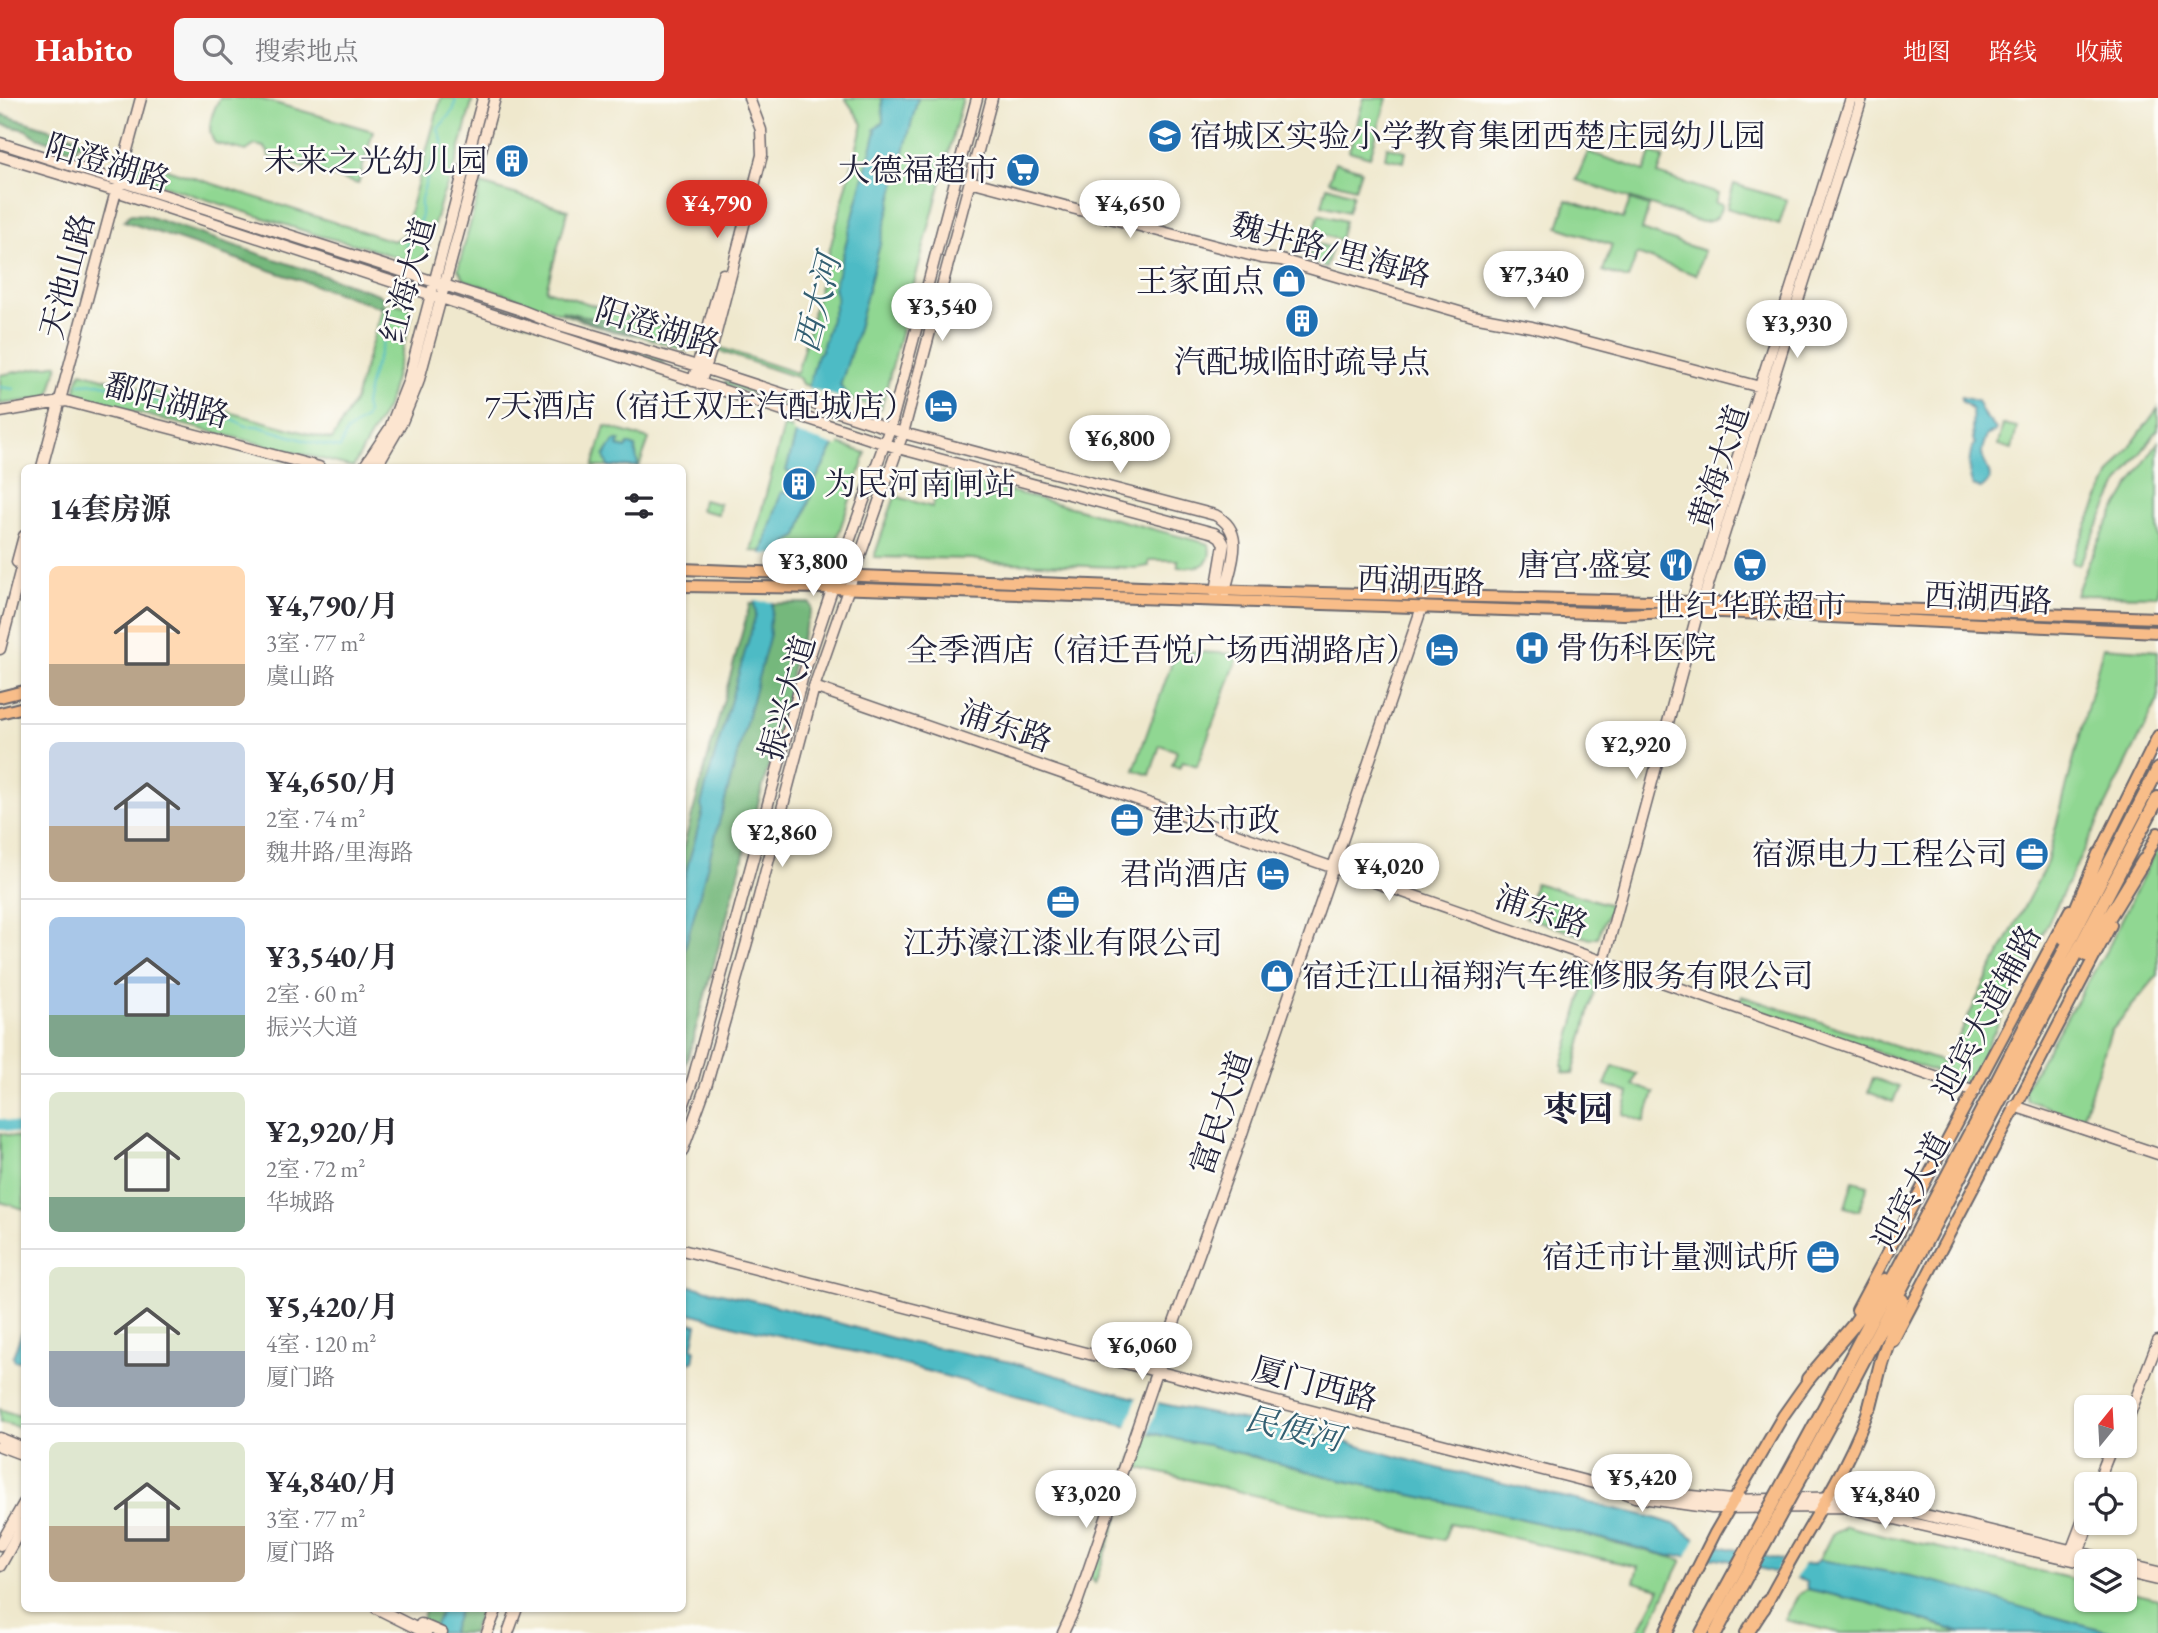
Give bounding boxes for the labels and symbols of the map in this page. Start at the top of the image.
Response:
place label: 宿城区实验小学教育集团西楚庄园幼儿园 [1190,115,1766,157]
school or university icon: 宿城区实验小学教育集团西楚庄园幼儿园 [1146,117,1184,155]
street label: 阳澄湖路 [41,124,175,202]
place label: 未来之光幼儿园 [264,140,488,182]
building icon: 未来之光幼儿园 [493,142,531,180]
place label: 大德福超市 [838,149,998,191]
supermarket icon: 大德福超市 [1004,151,1042,189]
pin: ¥4,790 [660,180,774,240]
pin: ¥4,650 [1073,180,1187,240]
street label: 魏井路/里海路 [1227,203,1435,297]
street label: 天池山路 [30,209,104,343]
street label: 红海大道 [371,213,445,347]
water label: 西大河 [785,245,852,356]
pin: ¥7,340 [1477,252,1591,311]
place label: 王家面点 [1136,260,1264,302]
shop icon: 王家面点 [1270,262,1308,300]
pin: ¥3,540 [885,284,999,343]
street label: 阳澄湖路 [591,288,725,366]
pin: ¥3,930 [1740,300,1854,360]
building icon: 汽配城临时疏导点 [1283,302,1321,340]
place label: 汽配城临时疏导点 [1174,341,1430,383]
street label: 鄱阳湖路 [100,363,234,437]
place label: 7天酒店（宿迁双庄汽配城店） [485,385,916,427]
hotel icon: 7天酒店（宿迁双庄汽配城店） [922,387,960,425]
street label: 黄海大道 [1679,400,1759,534]
pin: ¥6,800 [1063,416,1177,475]
place label: 为民河南闸站 [824,463,1016,505]
building icon: 为民河南闸站 [780,465,818,503]
pin: ¥3,800 [756,538,870,598]
place label: 唐宫·盛宴 [1518,544,1652,586]
restaurant icon: 唐宫·盛宴 [1657,546,1695,584]
supermarket icon: 世纪华联超市 [1731,546,1769,584]
street label: 西湖西路 [1356,558,1486,604]
street label: 西湖西路 [1923,574,2053,622]
place label: 世纪华联超市 [1654,585,1846,627]
place label: 骨伤科医院 [1556,627,1716,669]
place label: 全季酒店（宿迁吾悦广场西湖路店） [906,629,1418,671]
hospital icon: 骨伤科医院 [1513,629,1551,667]
street label: 振兴大道 [749,631,825,765]
hotel icon: 全季酒店（宿迁吾悦广场西湖路店） [1423,631,1461,669]
street label: 浦东路 [954,691,1058,761]
pin: ¥2,920 [1579,722,1693,781]
place label: 建达市政 [1152,799,1280,841]
office icon: 建达市政 [1108,801,1146,839]
pin: ¥2,860 [725,810,839,869]
place label: 宿源电力工程公司 [1752,833,2008,875]
office icon: 宿源电力工程公司 [2013,835,2051,873]
pin: ¥4,020 [1332,844,1446,903]
place label: 君尚酒店 [1120,853,1248,895]
hotel icon: 君尚酒店 [1254,855,1292,893]
street label: 浦东路 [1490,876,1594,946]
office icon: 江苏濠江漆业有限公司 [1044,883,1082,921]
street label: 迎宾大道辅路 [1923,917,2051,1107]
place label: 江苏濠江漆业有限公司 [903,922,1223,964]
place label: 宿迁江山福翔汽车维修服务有限公司 [1302,955,1814,997]
shop icon: 宿迁江山福翔汽车维修服务有限公司 [1258,957,1296,995]
street label: 富民大道 [1180,1046,1262,1180]
district label: 枣园 [1543,1086,1613,1131]
street label: 迎宾大道 [1862,1125,1960,1257]
place label: 宿迁市计量测试所 [1542,1236,1798,1278]
office icon: 宿迁市计量测试所 [1804,1238,1842,1276]
pin: ¥6,060 [1085,1322,1199,1382]
street label: 厦门西路 [1248,1347,1382,1421]
north arrow [2074,1395,2137,1458]
water label: 民便河 [1241,1396,1352,1462]
pin: ¥5,420 [1585,1454,1699,1514]
pin: ¥3,020 [1029,1470,1143,1530]
pin: ¥4,840 [1828,1472,1942,1531]

